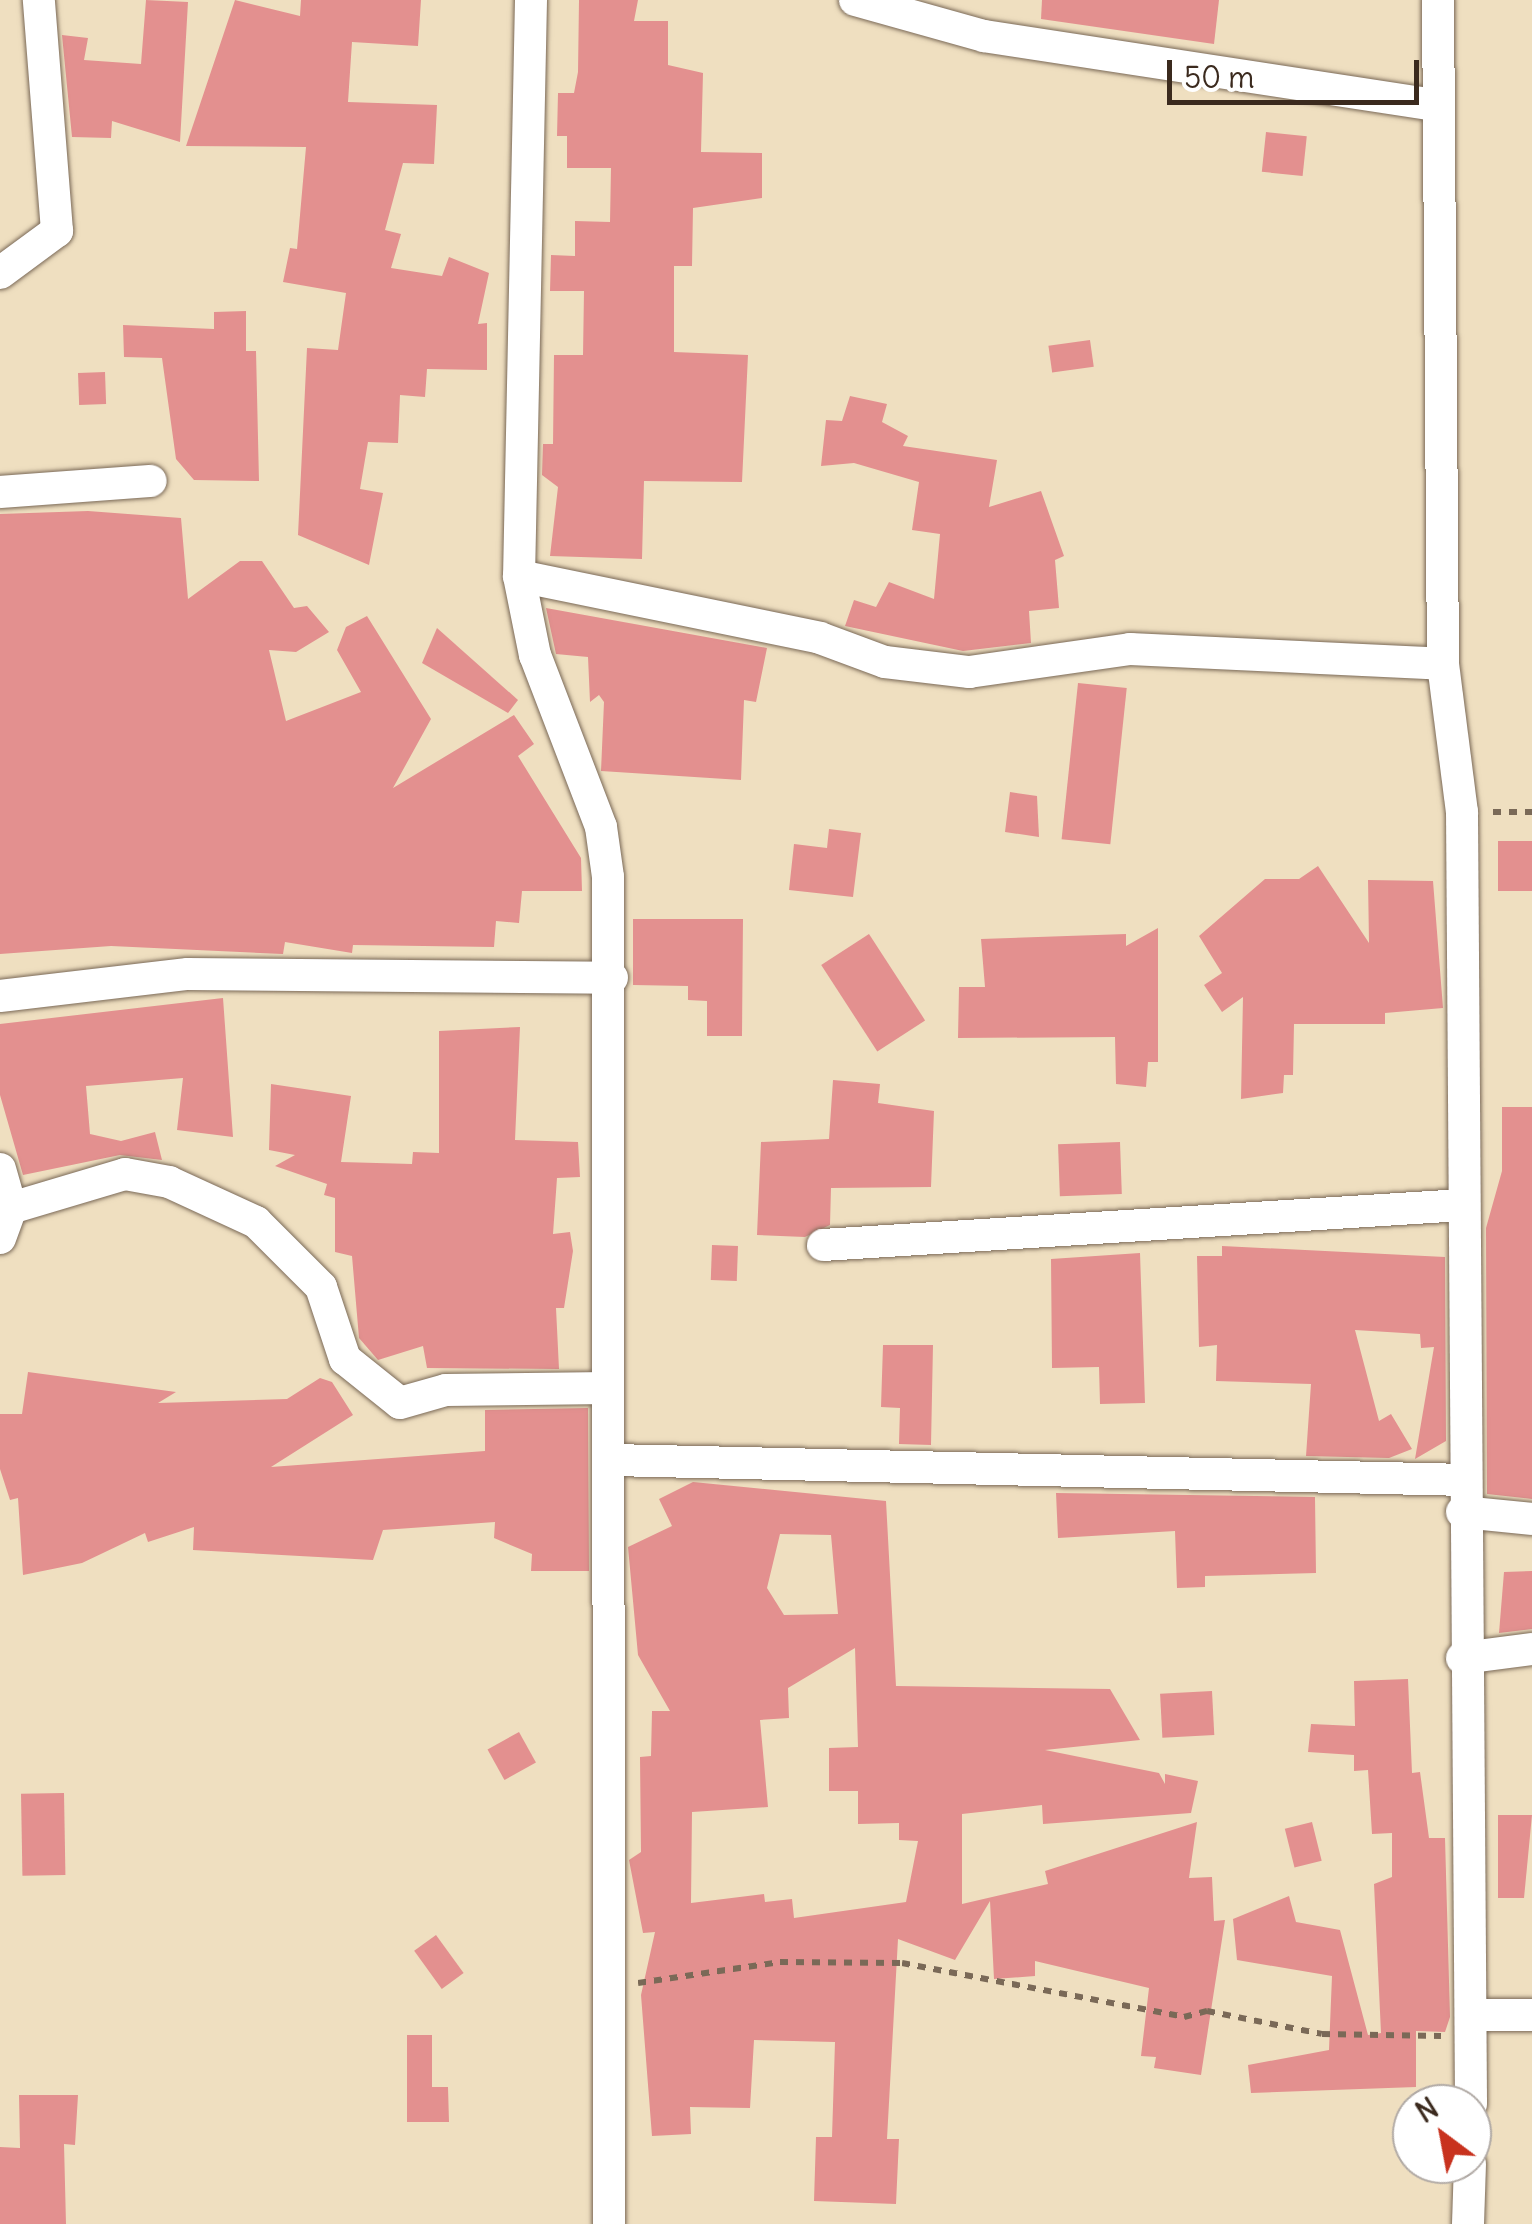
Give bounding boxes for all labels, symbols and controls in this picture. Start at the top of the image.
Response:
scale bar [1172,40,1424,102]
text: 50 m [1184,58,1254,96]
north arrow [1392,2084,1492,2184]
text: N [1409,2090,1445,2131]

